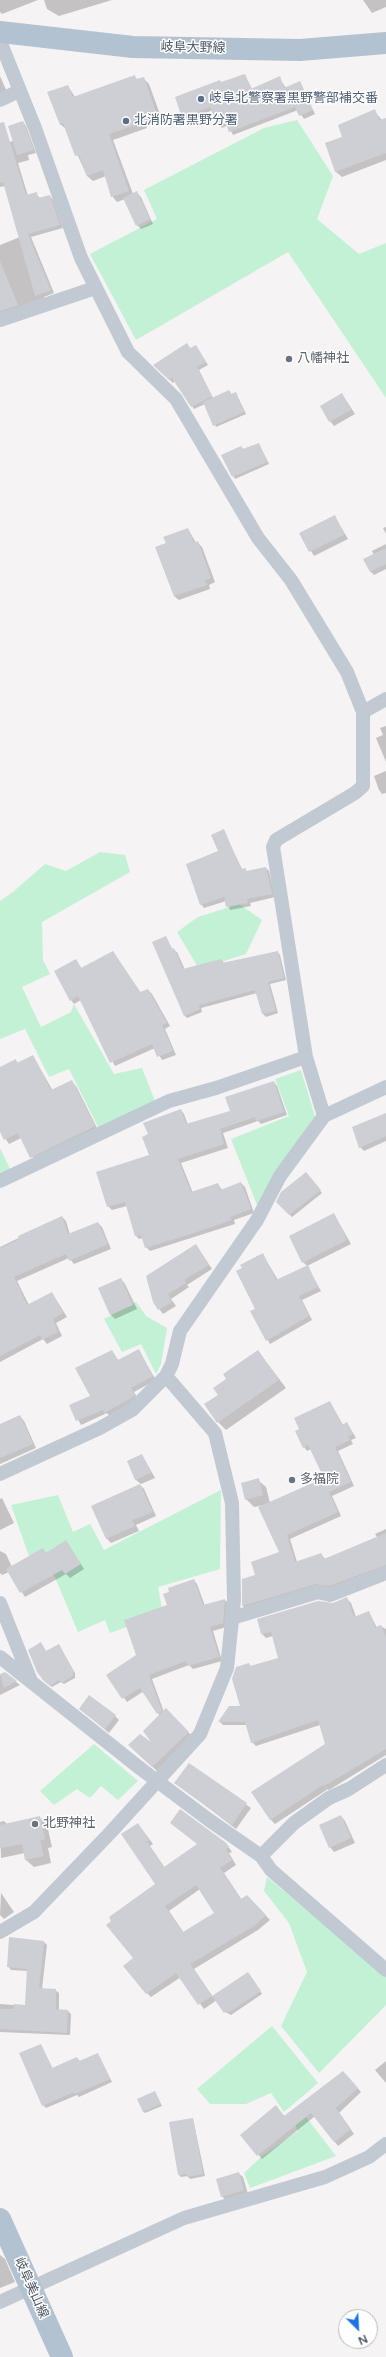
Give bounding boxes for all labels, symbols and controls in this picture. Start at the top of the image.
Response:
street label: 岐阜大野線 [160,40,226,56]
place label: 岐阜北警察署黒野警部補交番 [209,91,378,107]
marker: 岐阜北警察署黒野警部補交番 [196,94,206,104]
place label: 北消防署黒野分署 [134,113,238,129]
marker: 北消防署黒野分署 [121,116,131,126]
place label: 八幡神社 [297,351,349,367]
marker: 八幡神社 [284,354,294,364]
place label: 多福院 [300,1472,339,1488]
marker: 多福院 [287,1475,297,1485]
place label: 北野神社 [43,1816,95,1832]
marker: 北野神社 [30,1819,40,1829]
street label: 岐阜美山線 [11,2255,51,2321]
north arrow [338,2309,378,2349]
text: N [356,2332,369,2347]

